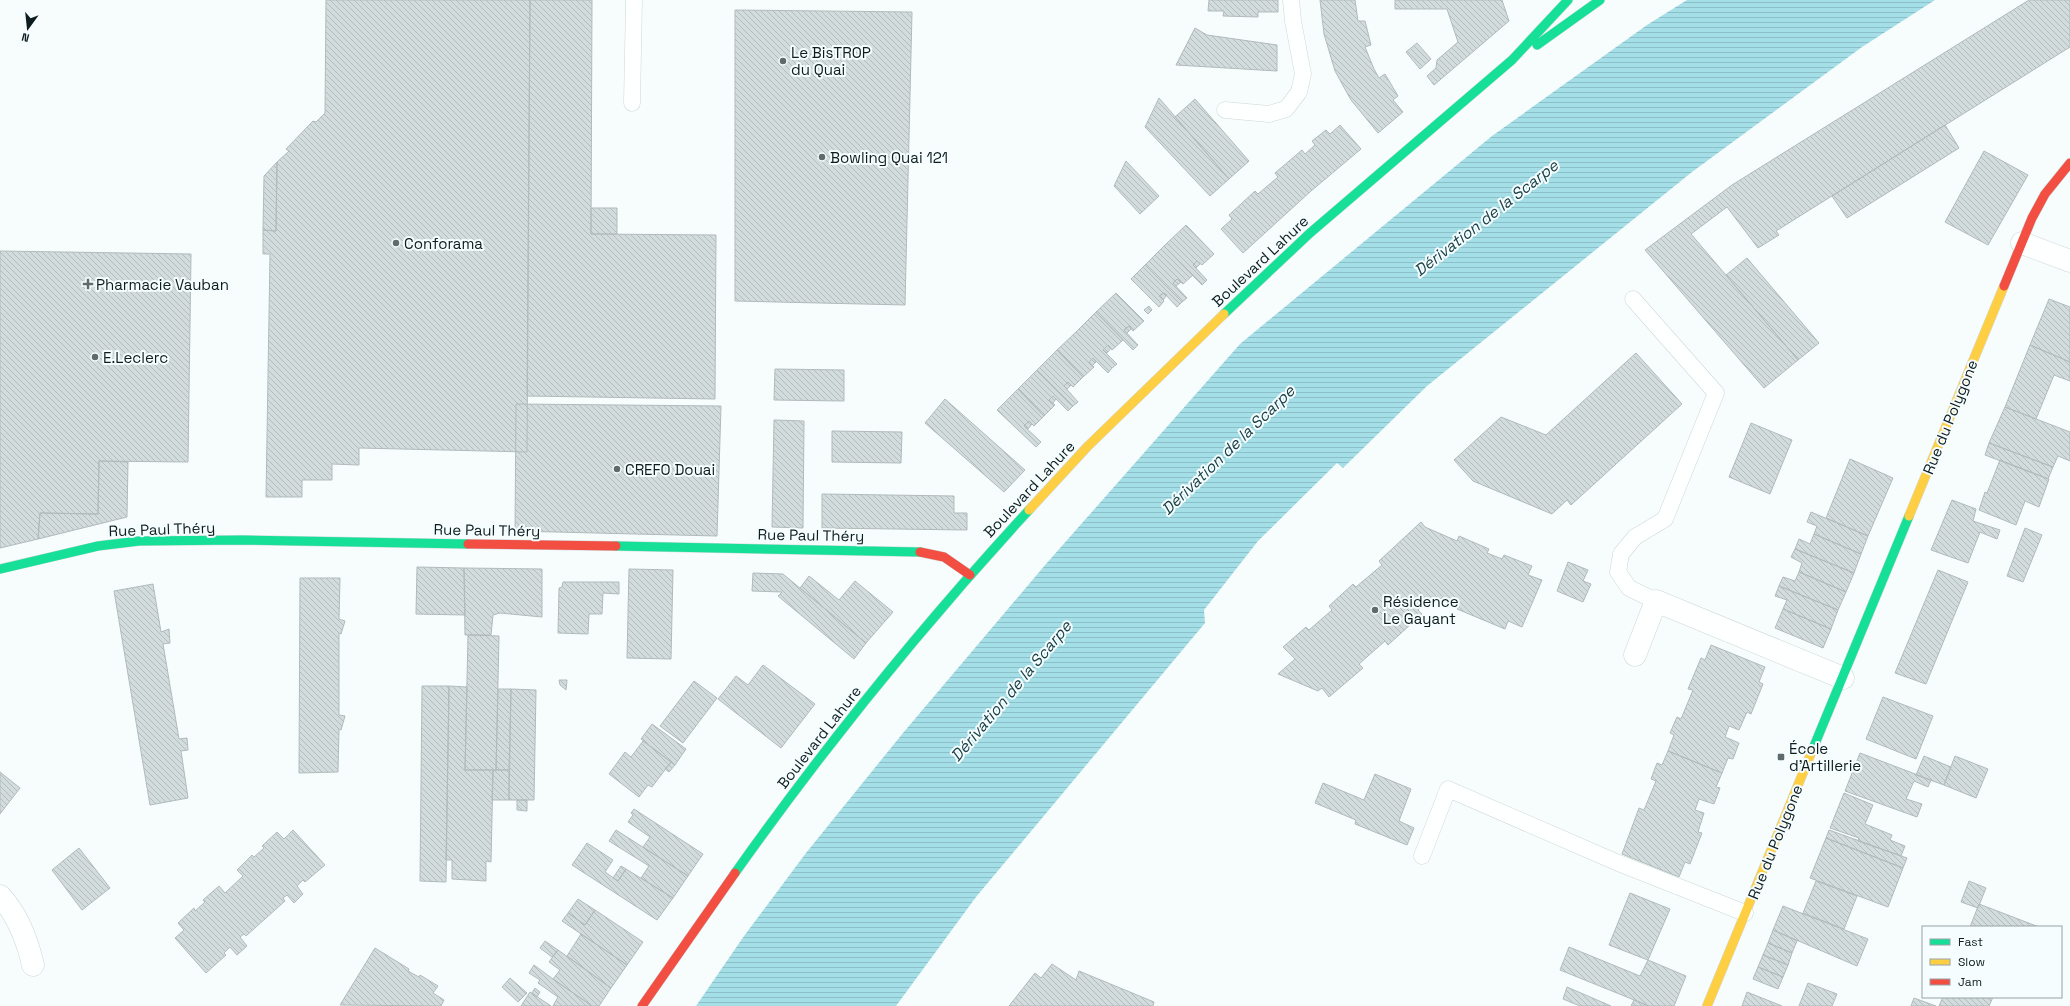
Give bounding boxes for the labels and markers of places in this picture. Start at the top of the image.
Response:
place label: Le BisTROP du Quai [791,43,871,79]
marker: Le BisTROP du Quai [778,56,788,66]
place label: Bowling Quai 121 [830,148,948,167]
marker: Bowling Quai 121 [817,152,827,162]
place label: Conforama [404,234,483,253]
marker: Conforama [391,238,401,248]
place label: Pharmacie Vauban [96,275,229,294]
marker: Pharmacie Vauban [83,279,93,289]
place label: E.Leclerc [103,348,168,367]
marker: E.Leclerc [90,352,100,362]
place label: CREFO Douai [625,460,715,479]
marker: CREFO Douai [612,464,622,474]
place label: Résidence Le Gayant [1383,592,1459,628]
marker: Résidence Le Gayant [1370,605,1380,615]
place label: École d'Artillerie [1789,739,1861,775]
marker: École d'Artillerie [1776,752,1786,762]

